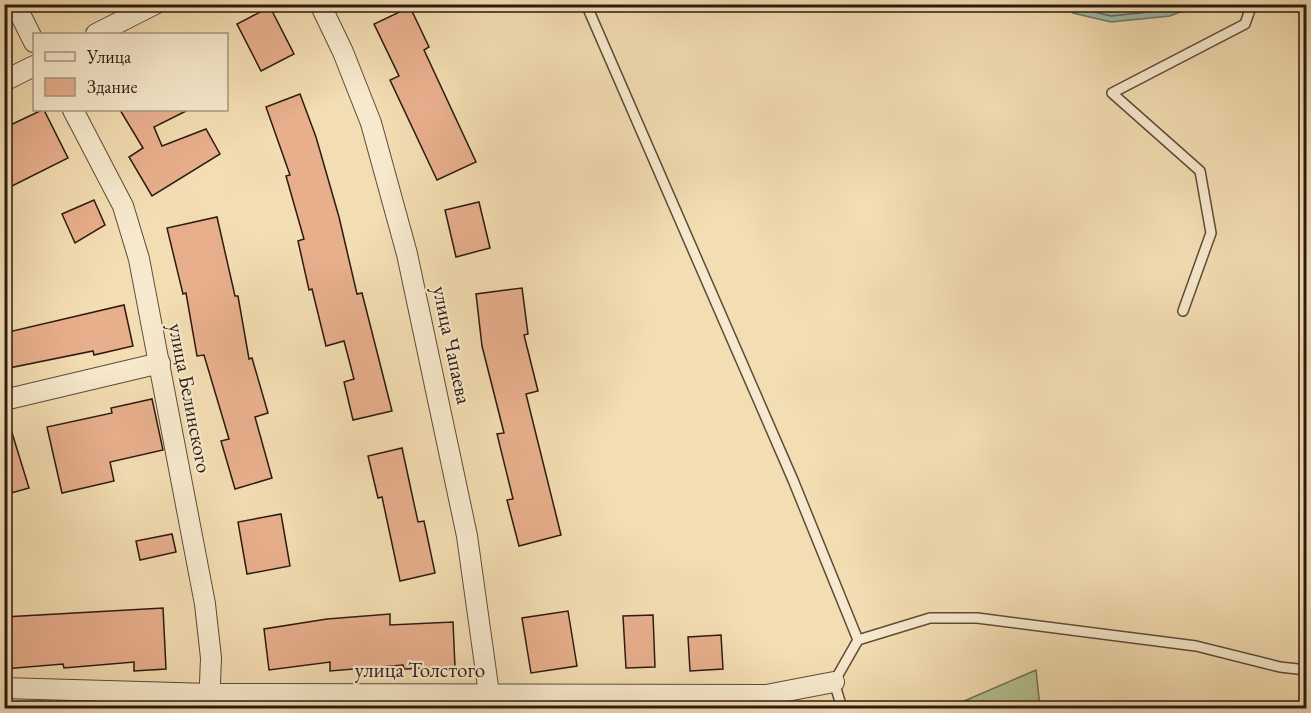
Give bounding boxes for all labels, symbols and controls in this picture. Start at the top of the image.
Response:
legend [33,33,228,111]
text: Улица [86,45,132,68]
text: Здание [87,75,137,98]
street label: улица Чапаева [427,283,478,407]
street label: улица Белинского [163,321,218,475]
street label: улица Толстого [355,656,485,683]

